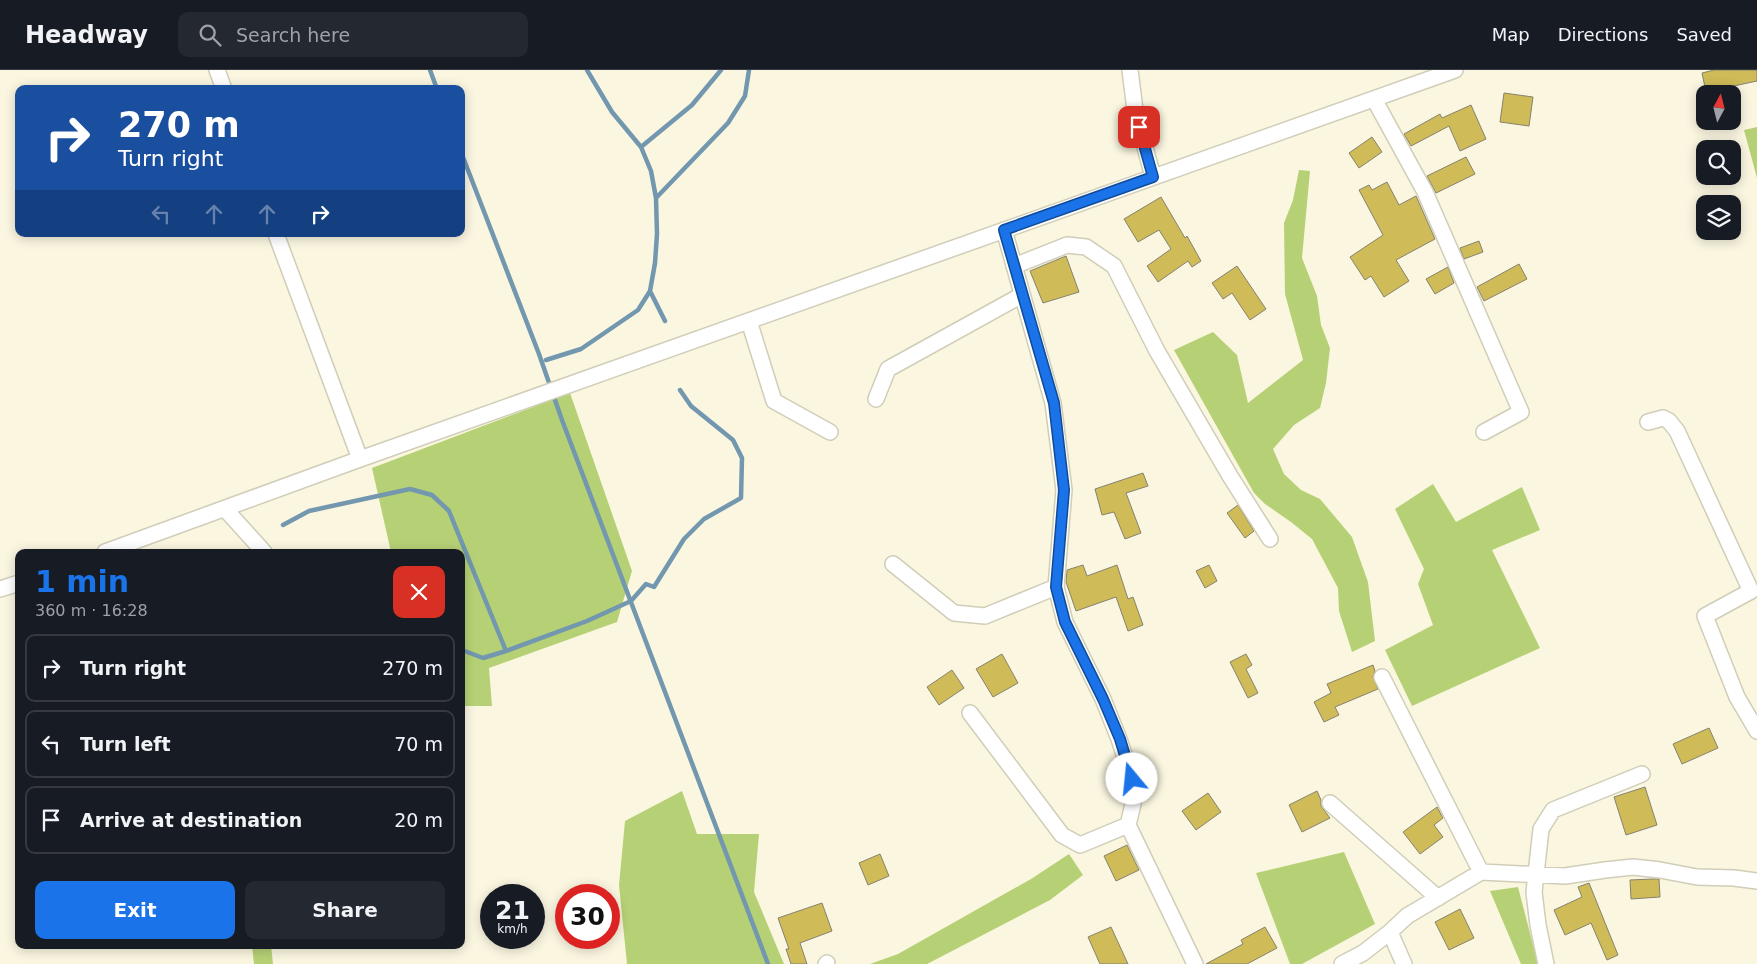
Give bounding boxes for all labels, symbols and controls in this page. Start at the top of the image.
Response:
search box [178,12,528,57]
text: Headway [25,21,148,49]
icon: search [196,21,224,49]
text: Search here [236,24,350,46]
text: Map [1492,24,1530,45]
text: Directions [1558,24,1648,45]
text: Saved [1676,24,1732,45]
north arrow [1696,85,1741,130]
map controls [1696,85,1741,240]
icon: right [35,105,100,170]
text: 270 m [118,105,240,145]
pin [1118,106,1160,148]
icon: arrive [1125,113,1153,141]
button: search [1696,140,1741,185]
text: Turn right [118,146,223,171]
button: layers [1696,195,1741,240]
icon: left [147,200,175,228]
icon: ahead [200,200,228,228]
icon: ahead [253,200,281,228]
icon: right [306,200,334,228]
text: 1 min [35,564,129,599]
button: close [393,566,445,618]
text: 360 m · 16:28 [35,601,148,620]
icon: right [37,654,65,682]
text: Turn right [80,657,186,679]
text: 270 m [382,657,443,679]
icon: left [37,730,65,758]
text: Turn left [80,733,171,755]
text: 70 m [394,733,443,755]
position arrow [1105,752,1157,804]
icon: arrive [37,806,65,834]
text: Arrive at destination [80,809,302,831]
text: 20 m [394,809,443,831]
button: Exit [35,881,235,939]
button: Share [245,881,445,939]
speed limit sign: 30 [555,884,620,949]
text: 21 [495,896,530,925]
text: km/h [497,922,528,936]

